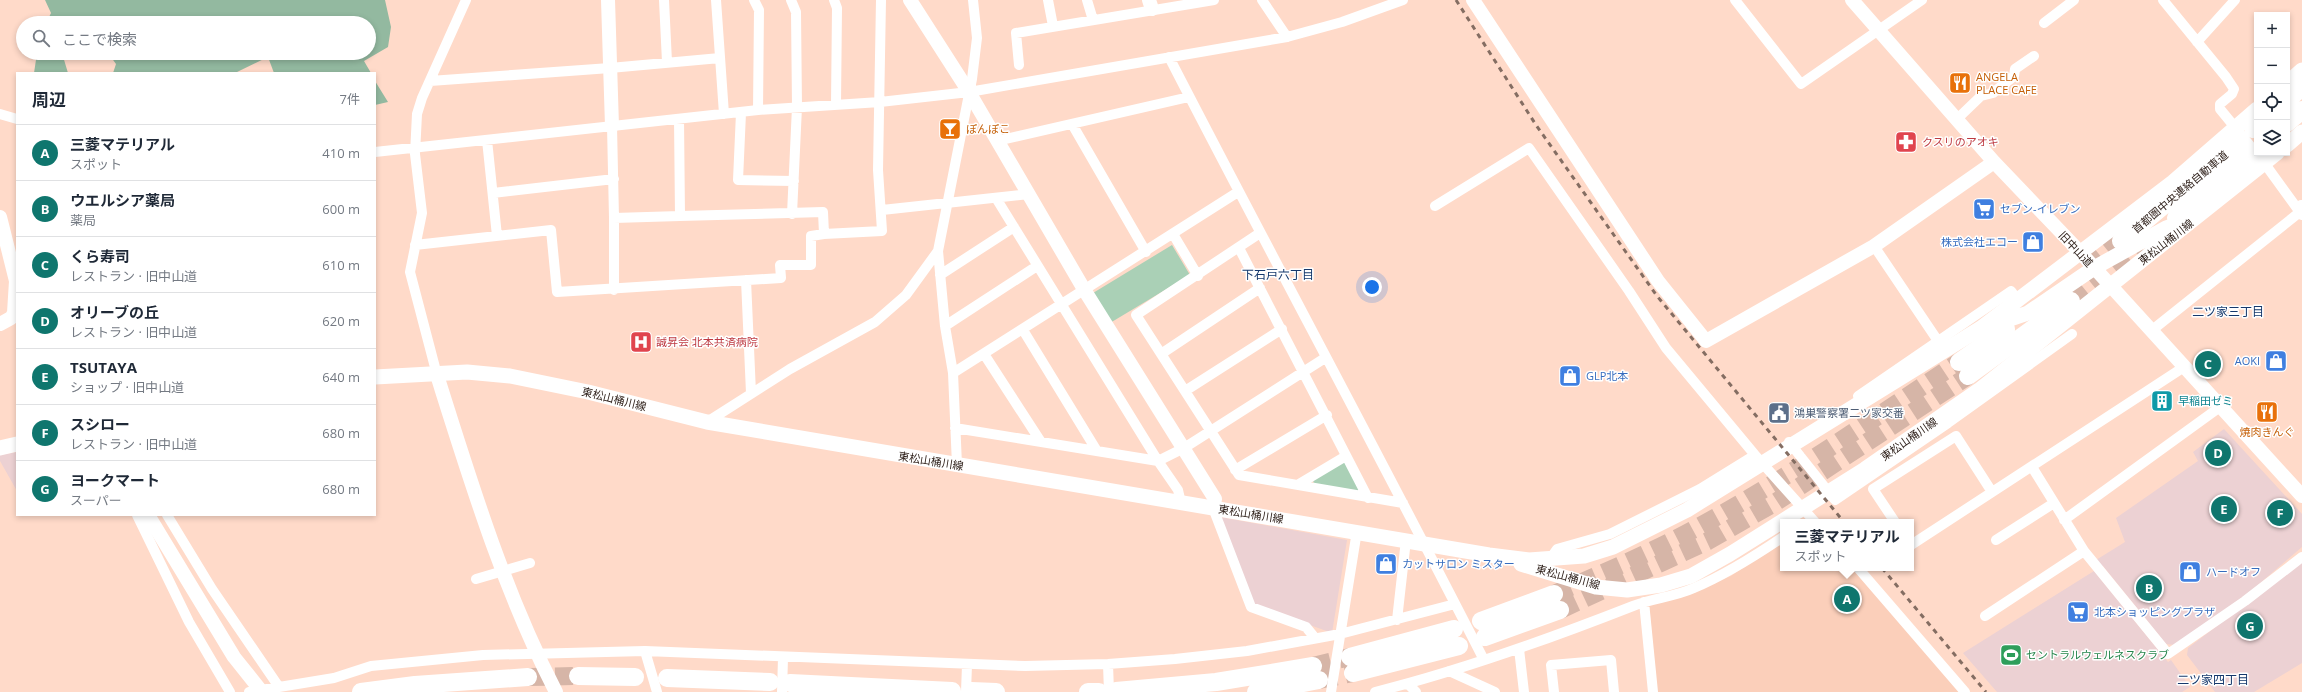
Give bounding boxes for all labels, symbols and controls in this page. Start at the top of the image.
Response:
map controls [2254,12,2290,156]
button: + [2254,12,2290,48]
search box [16,16,376,60]
icon: search [30,27,52,49]
text: ここで検索 [62,29,137,49]
button: − [2254,48,2290,84]
place label: ANGELA PLACE CAFE [1976,69,2037,97]
restaurant icon: ANGELA PLACE CAFE [1947,70,1973,96]
button: locate [2254,84,2290,120]
text: 周辺 [32,88,66,111]
text: 7件 [340,90,360,108]
bar icon: ぽんぽこ [937,116,963,142]
button: layers [2254,120,2290,156]
place label: ぽんぽこ [966,121,1010,136]
pharmacy icon: クスリのアオキ [1893,129,1919,155]
text: 三菱マテリアル [70,134,175,154]
place label: クスリのアオキ [1922,134,1999,149]
text: A [41,144,49,162]
text: 410 m [322,144,360,162]
street label: 首都圏中央連絡自動車道 [2129,147,2231,236]
text: スポット [70,155,122,173]
text: ウエルシア薬局 [70,190,175,210]
supermarket icon: セブン-イレブン [1971,196,1997,222]
text: B [41,200,49,218]
text: 600 m [322,200,360,218]
place label: セブン-イレブン [2000,201,2081,216]
text: 薬局 [70,211,96,229]
street label: 東松山桶川線 [2135,215,2196,268]
street label: 旧中山道 [2056,227,2097,270]
shop icon: 株式会社エコー [2020,229,2046,255]
place label: 株式会社エコー [1941,234,2018,249]
text: くら寿司 [70,246,130,266]
text: C [41,256,49,274]
text: 610 m [322,256,360,274]
district label: 下石戸六丁目 [1242,266,1314,283]
text: レストラン · 旧中山道 [70,267,197,285]
your location [1362,277,1382,297]
text: オリーブの丘 [70,302,159,322]
district label: 二ツ家三丁目 [2192,303,2264,320]
text: D [40,312,50,330]
text: 620 m [322,312,360,330]
text: レストラン · 旧中山道 [70,323,197,341]
hospital icon: 誠昇会 北本共済病院 [628,329,654,355]
place label: 誠昇会 北本共済病院 [656,334,758,349]
shop icon: AOKI [2263,348,2289,374]
pin: C [2195,349,2221,379]
place label: AOKI [2235,353,2260,368]
text: TSUTAYA [70,357,137,377]
shop icon: GLP北本 [1557,363,1583,389]
text: E [41,368,49,386]
text: 640 m [322,368,360,386]
place label: GLP北本 [1586,368,1628,383]
text: ショップ · 旧中山道 [70,378,184,396]
street label: 東松山桶川線 [580,383,648,414]
building icon: 早稲田ゼミ [2149,388,2175,414]
place label: 早稲田ゼミ [2178,393,2233,408]
restaurant icon: 焼肉きんぐ [2254,399,2280,425]
public building icon: 鴻巣警察署二ツ家交番 [1766,400,1792,426]
place label: 鴻巣警察署二ツ家交番 [1794,405,1904,420]
text: スシロー [70,414,130,434]
street label: 東松山桶川線 [1877,414,1940,464]
text: F [41,424,49,442]
text: 680 m [322,424,360,442]
place label: 焼肉きんぐ [2240,424,2295,439]
text: レストラン · 旧中山道 [70,435,197,453]
pin: D [2205,438,2231,468]
street label: 東松山桶川線 [897,448,965,473]
text: ヨークマート [70,470,160,490]
text: G [40,480,50,498]
text: 680 m [322,480,360,498]
text: スーパー [70,491,122,509]
pin: E [2211,494,2237,524]
pin: F [2267,498,2293,528]
street label: 東松山桶川線 [1217,501,1285,526]
popup [1780,519,1914,571]
text: 三菱マテリアル [1795,526,1899,546]
text: スポット [1795,547,1847,565]
shop icon: カットサロン ミスター [1373,551,1399,577]
place label: カットサロン ミスター [1402,556,1515,571]
shop icon: ハードオフ [2177,559,2203,585]
street label: 東松山桶川線 [1534,561,1602,592]
place label: ハードオフ [2206,564,2261,579]
pin: B [2136,573,2162,603]
pin: A [1834,584,1860,614]
supermarket icon: 北本ショッピングプラザ [2065,599,2091,625]
place label: 北本ショッピングプラザ [2094,604,2215,619]
pin: G [2237,611,2263,641]
sports icon: セントラルウェルネスクラブ [1998,642,2024,668]
place label: セントラルウェルネスクラブ [2026,647,2169,662]
district label: 二ツ家四丁目 [2177,671,2249,688]

